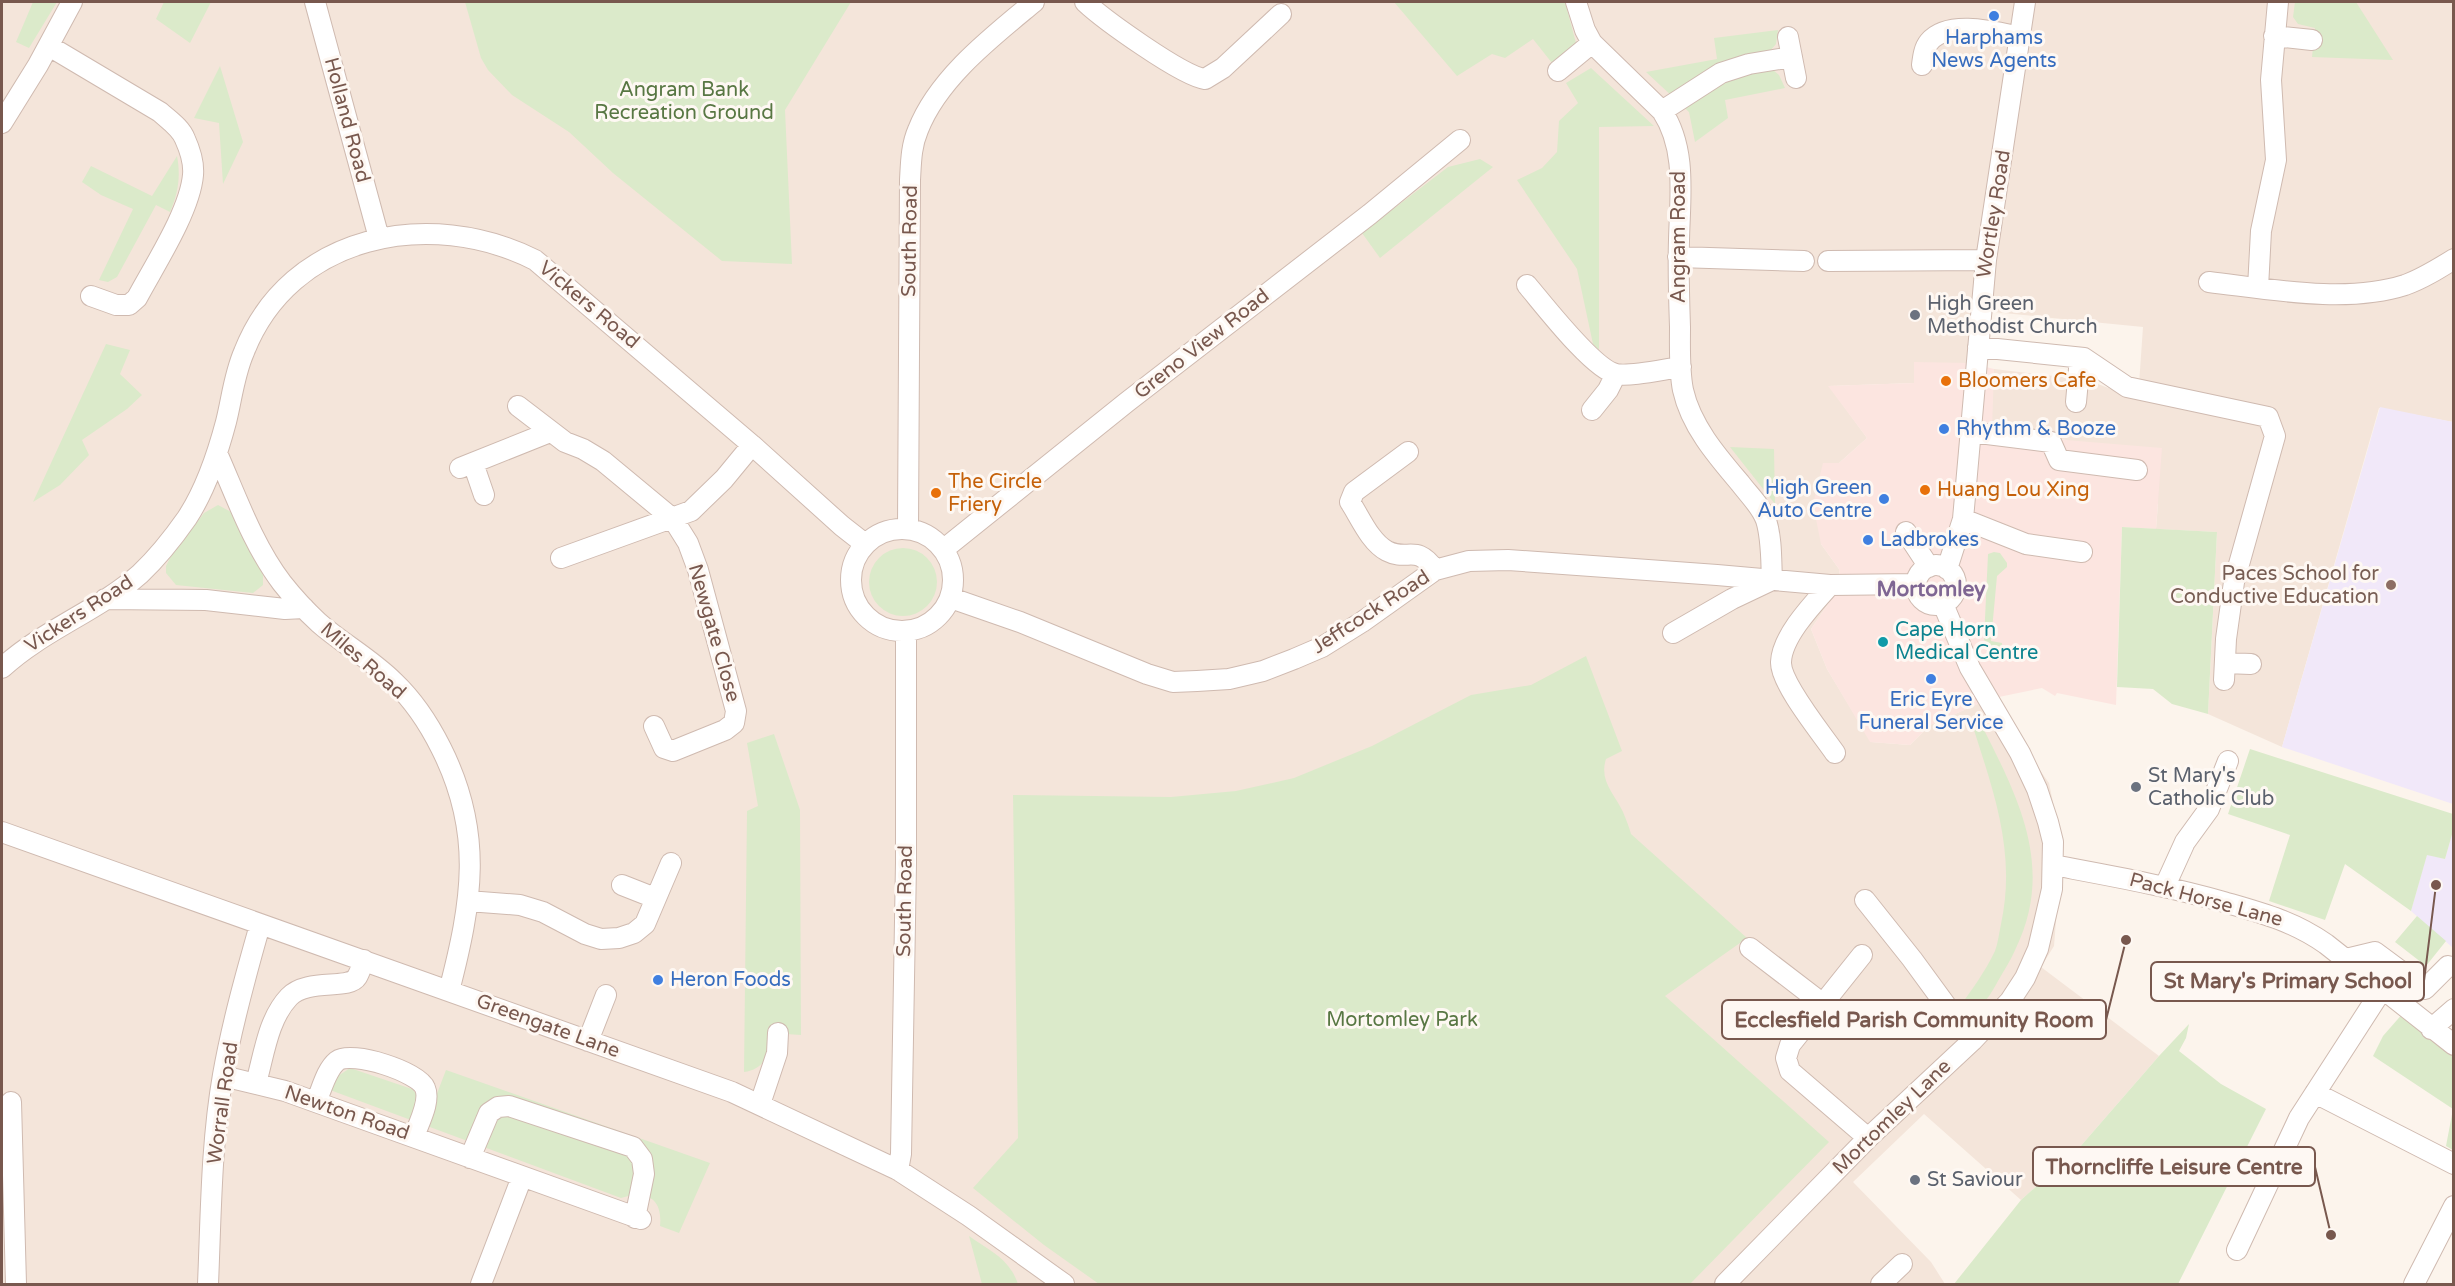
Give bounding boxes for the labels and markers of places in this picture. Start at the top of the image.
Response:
marker: Harphams News Agents [1987,9,2001,23]
place label: Harphams News Agents [1931,26,2057,73]
place label: High Green Methodist Church [1927,292,2098,339]
marker: High Green Methodist Church [1908,308,1922,322]
place label: Bloomers Cafe [1958,369,2096,393]
marker: Bloomers Cafe [1939,374,1953,388]
place label: Rhythm & Booze [1956,417,2116,441]
marker: Rhythm & Booze [1937,422,1951,436]
place label: The Circle Friery [948,470,1042,517]
place label: High Green Auto Centre [1757,476,1872,523]
place label: Huang Lou Xing [1937,478,2090,502]
marker: Huang Lou Xing [1918,483,1932,497]
marker: The Circle Friery [929,486,943,500]
marker: High Green Auto Centre [1877,492,1891,506]
place label: Ladbrokes [1880,528,1979,552]
marker: Ladbrokes [1861,533,1875,547]
place label: Paces School for Conductive Education [2170,562,2379,609]
marker: Paces School for Conductive Education [2384,578,2398,592]
place label: Cape Horn Medical Centre [1895,618,2038,665]
marker: Cape Horn Medical Centre [1876,635,1890,649]
marker: Eric Eyre Funeral Service [1924,672,1938,686]
place label: Eric Eyre Funeral Service [1859,688,2004,735]
place label: St Mary's Catholic Club [2148,764,2274,811]
marker: St Mary's Catholic Club [2129,780,2143,794]
callout: St Mary's Primary School [2151,962,2424,1001]
place label: Heron Foods [670,968,791,992]
marker: Heron Foods [651,973,665,987]
callout: Ecclesfield Parish Community Room [1722,1000,2106,1039]
callout: Thorncliffe Leisure Centre [2033,1147,2315,1186]
place label: St Saviour [1927,1168,2023,1192]
marker: St Saviour [1908,1173,1922,1187]

